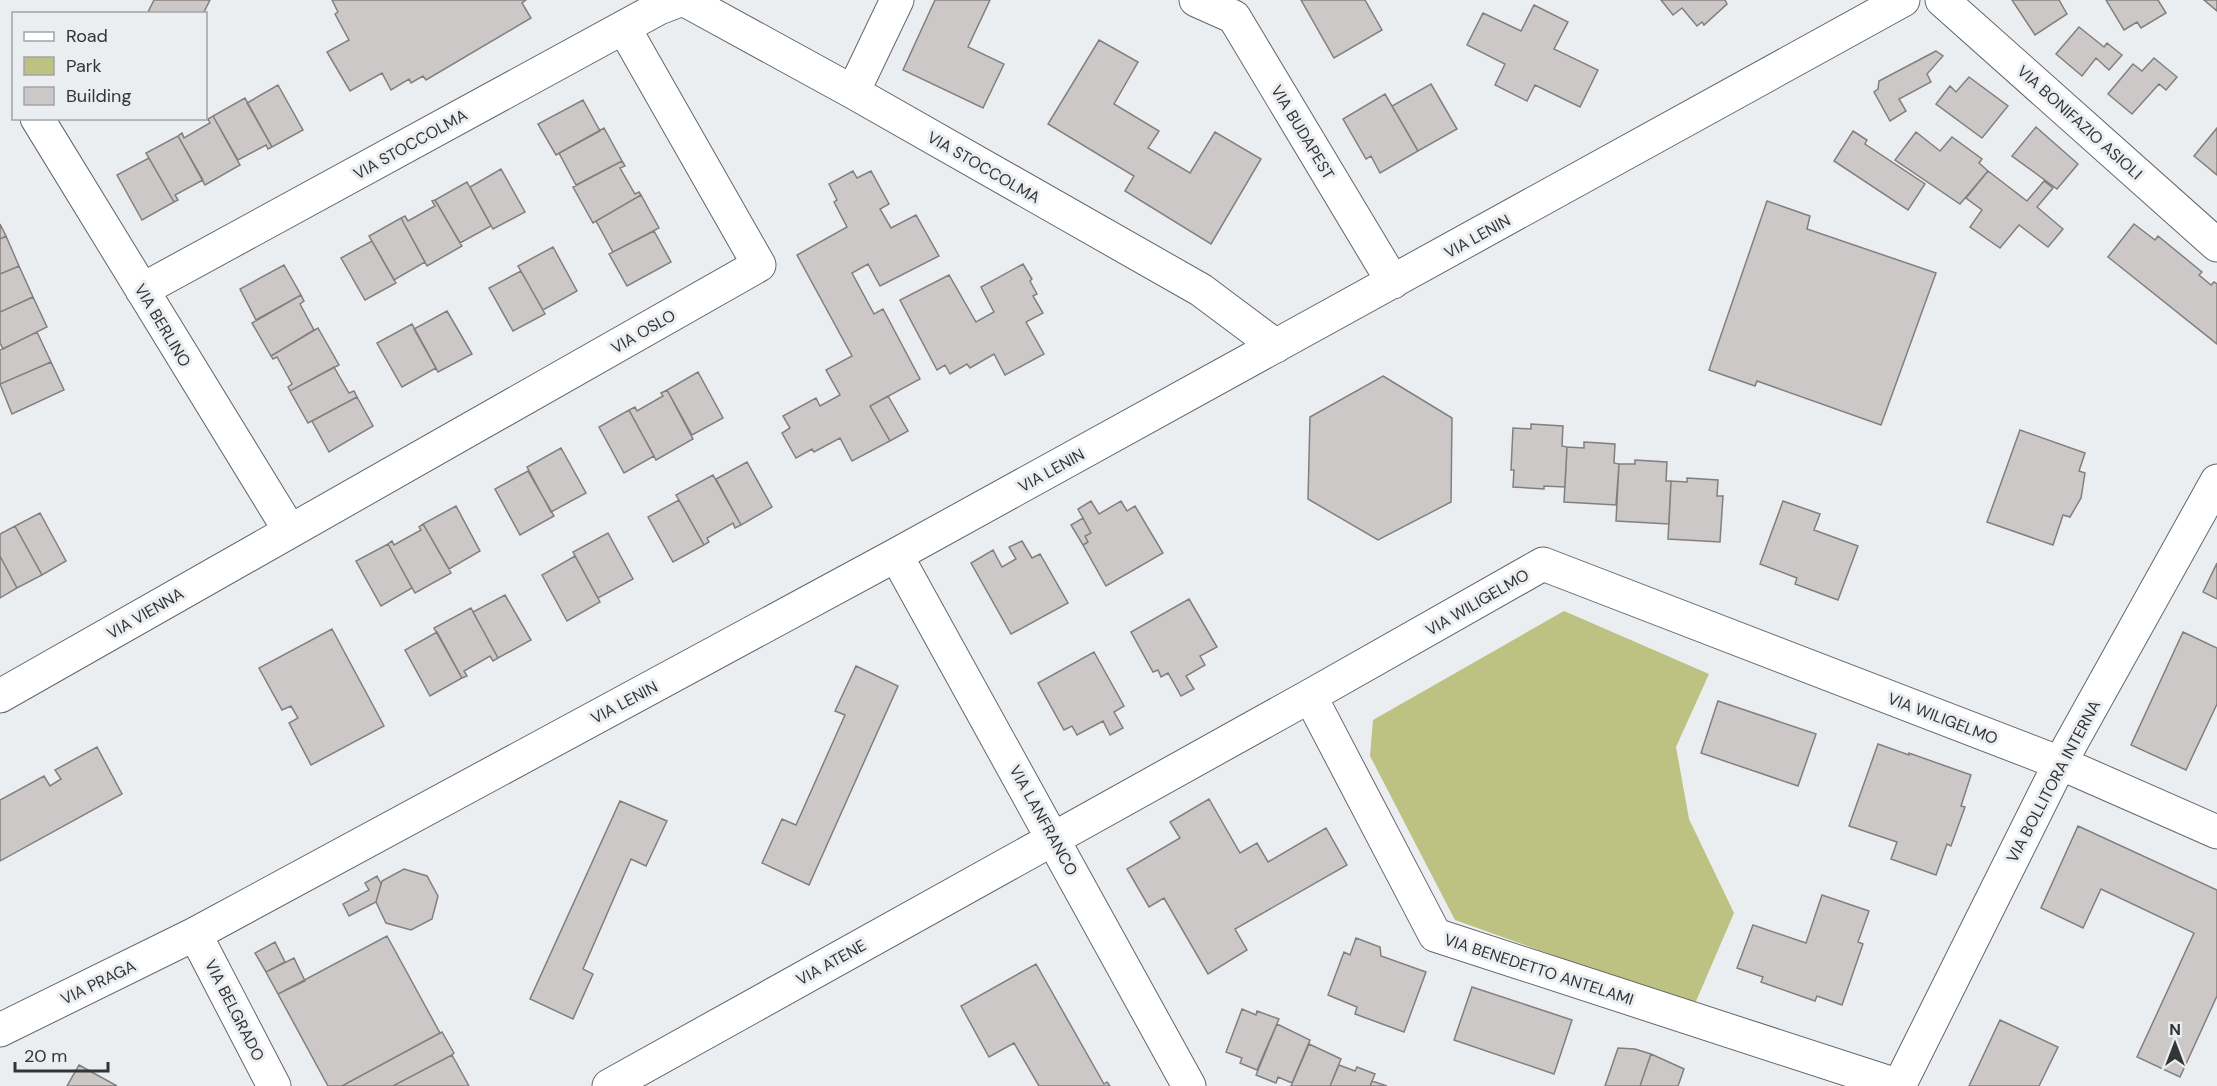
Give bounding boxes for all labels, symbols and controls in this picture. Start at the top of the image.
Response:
legend [12,12,207,120]
text: Road [66,24,108,48]
text: Park [66,54,102,78]
street label: VIA BONIFAZIO ASIOLI [2013,61,2147,184]
street label: VIA BUDAPEST [1266,81,1339,183]
text: Building [66,84,131,108]
street label: VIA STOCCOLMA [350,104,471,184]
street label: VIA STOCCOLMA [924,127,1044,208]
street label: VIA LENIN [1440,210,1514,263]
street label: VIA BERLINO [130,280,196,371]
street label: VIA OSLO [607,305,679,358]
street label: VIA LENIN [1014,444,1088,497]
street label: VIA WILIGELMO [1422,564,1533,641]
street label: VIA VIENNA [103,583,188,644]
street label: VIA LENIN [587,676,661,729]
street label: VIA WILIGELMO [1885,688,2001,749]
street label: VIA BOLLITORA INTERNA [2002,696,2105,866]
street label: VIA LANFRANCO [1005,761,1083,879]
street label: VIA BENEDETTO ANTELAMI [1441,929,1636,1010]
street label: VIA ATENE [793,935,870,990]
street label: VIA PRAGA [57,955,139,1010]
street label: VIA BELGRADO [200,956,269,1064]
north arrow [2145,1014,2205,1074]
text: N [2169,1019,2181,1040]
scale bar [15,1035,108,1073]
text: 20 m [24,1044,67,1068]

